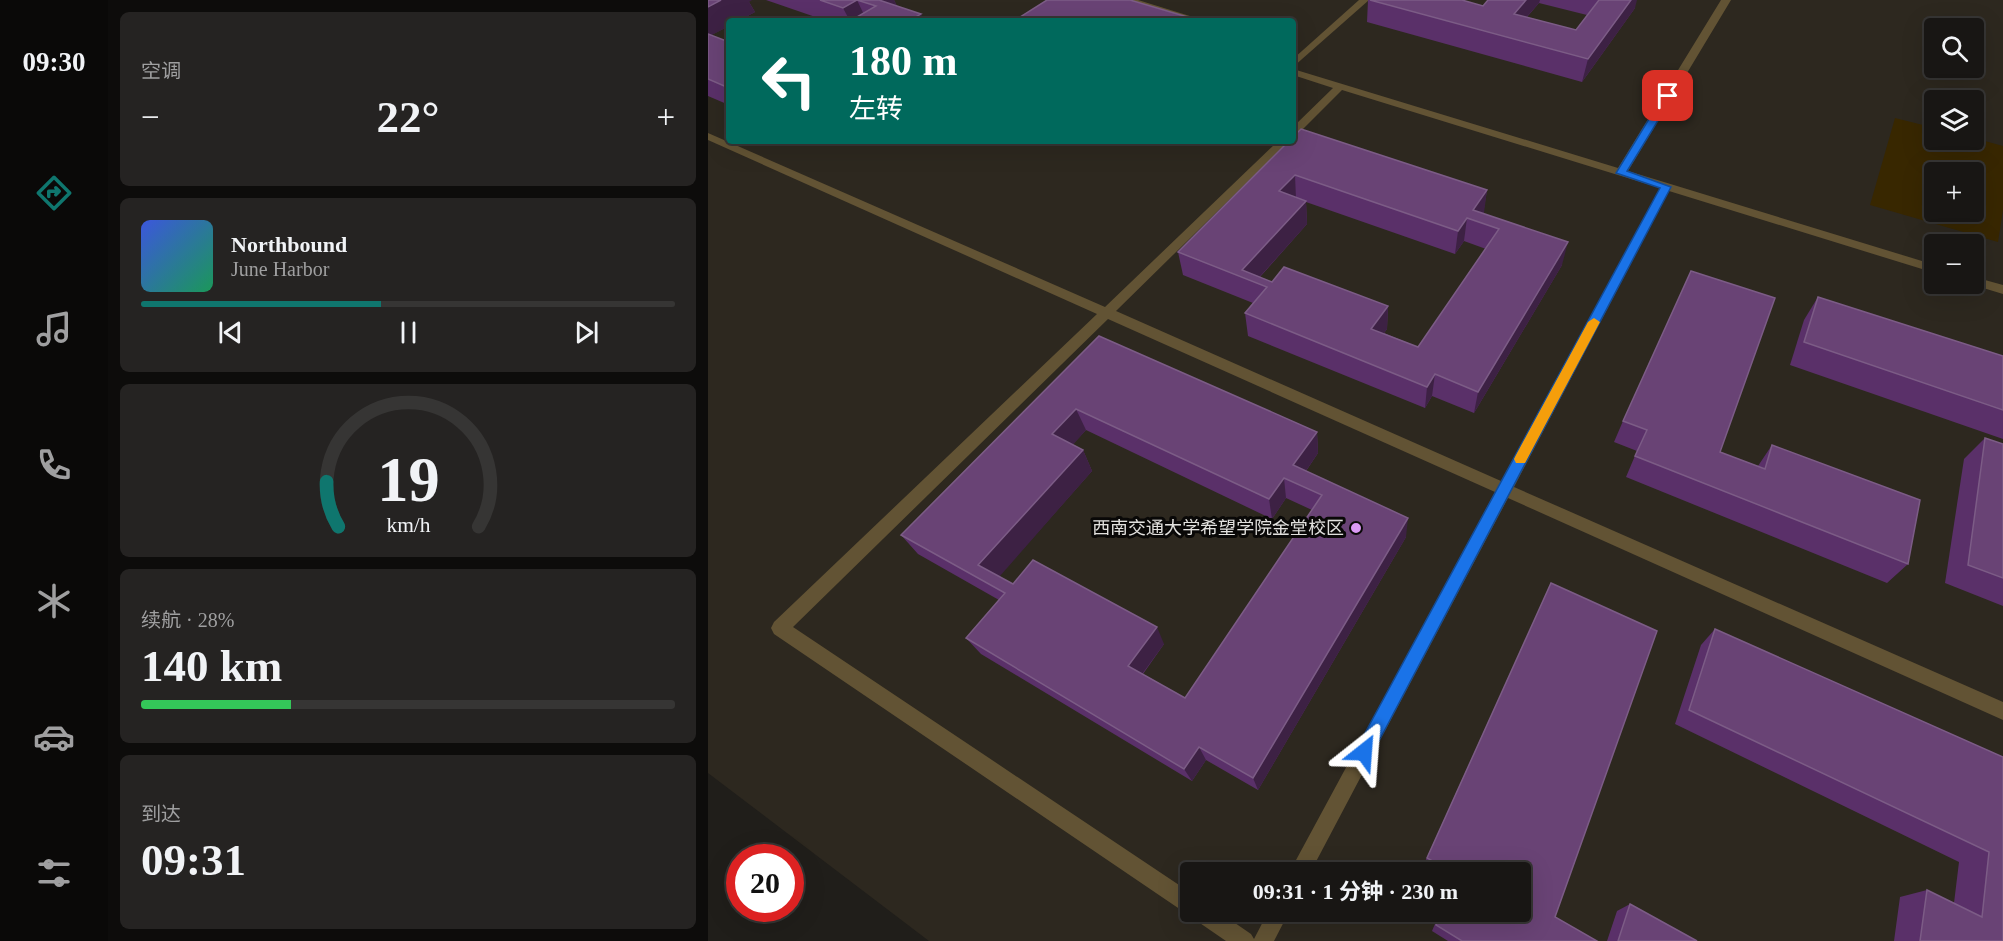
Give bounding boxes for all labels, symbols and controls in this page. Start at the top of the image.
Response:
map controls [1924,18,1984,294]
button: search [1924,18,1984,78]
text: 180 m [849,38,958,84]
icon: left [750,42,828,120]
text: 09:30 [23,47,86,77]
text: 空调 [141,60,181,82]
pin [1642,70,1693,121]
icon: arrive [1651,79,1684,112]
button: layers [1924,90,1984,150]
text: 22° [377,92,440,142]
text: 左转 [849,94,903,124]
text: − [141,99,160,135]
text: + [656,99,675,135]
button: + [1924,162,1984,222]
icon: directions [33,172,75,214]
text: Northbound [231,232,347,257]
button: − [1924,234,1984,294]
text: June Harbor [231,258,329,280]
icon: music [33,308,75,350]
icon: previous [214,316,247,349]
icon: pause [392,316,425,349]
icon: next [570,316,603,349]
icon: phone [33,444,75,486]
text: 19 [377,446,439,515]
text: km/h [386,514,430,538]
place label: 西南交通大学希望学院金堂校区 [1092,518,1344,538]
marker: 西南交通大学希望学院金堂校区 [1349,521,1363,535]
icon: climate [33,580,75,622]
text: 续航 · 28% [141,609,234,631]
text: 140 km [141,641,282,691]
icon: car [33,716,75,758]
position arrow [1332,720,1396,784]
text: 到达 [141,803,181,825]
text: 09:31 [141,835,246,885]
speed limit sign: 20 [726,844,804,922]
icon: filters [33,852,75,894]
text: 09:31 · 1 分钟 · 230 m [1253,879,1458,904]

